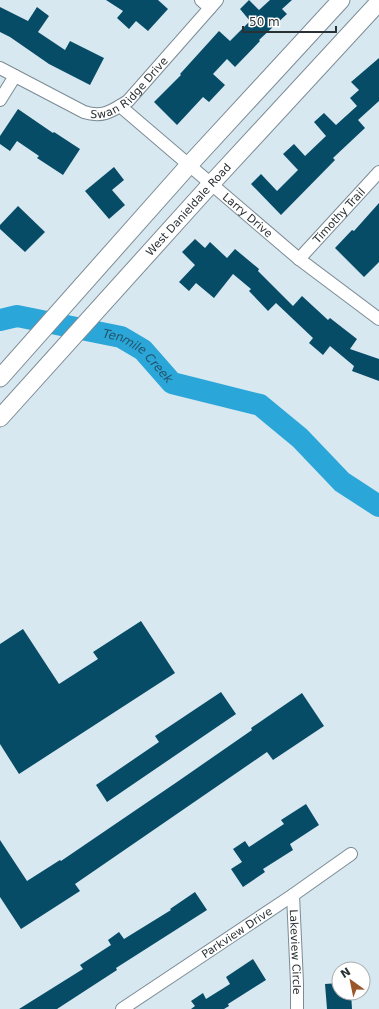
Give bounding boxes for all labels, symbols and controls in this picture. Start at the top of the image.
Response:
scale bar [243,8,336,34]
text: 50 m [249,15,280,29]
street label: Swan Ridge Drive [90,54,170,121]
street label: West Danieldale Road [143,160,233,258]
street label: Timothy Trail [310,185,368,247]
street label: Larry Drive [220,190,275,240]
water label: Tenmile Creek [102,327,176,387]
street label: Parkview Drive [199,904,275,961]
street label: Lakeview Circle [287,909,304,995]
north arrow [331,961,371,1001]
text: N [338,965,353,981]

